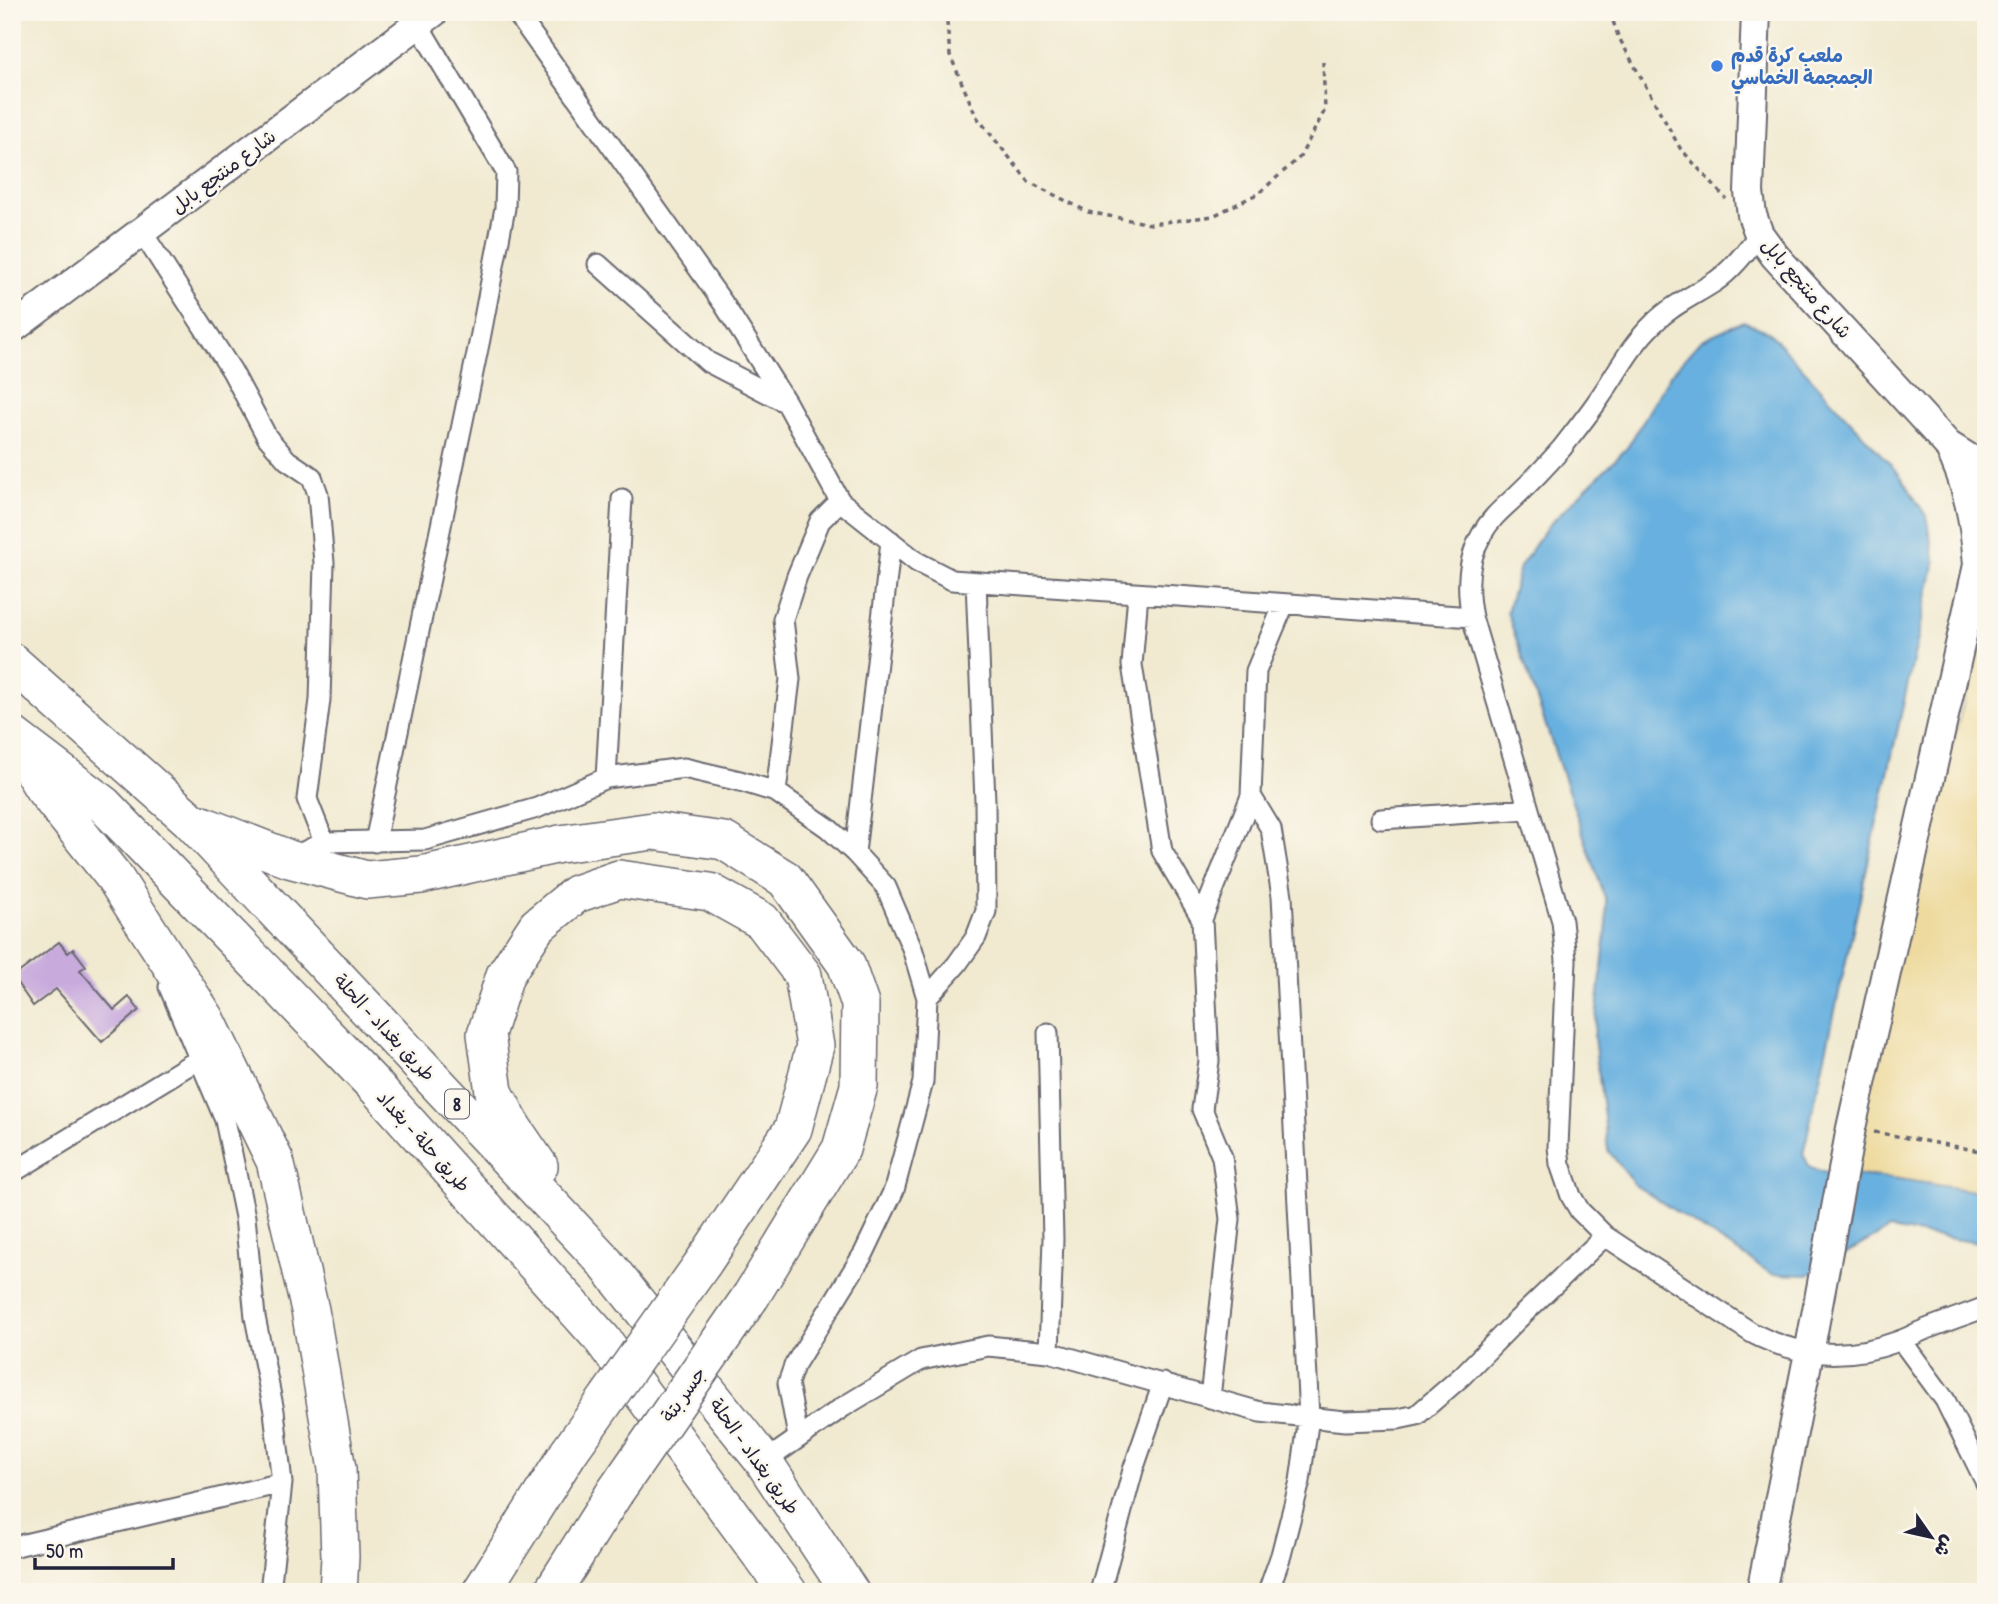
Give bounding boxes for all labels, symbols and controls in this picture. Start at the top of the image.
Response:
place label: ملعب كرة قدم الجمجمة الخماسي [1731,42,1873,94]
marker: ملعب كرة قدم الجمجمة الخماسي [1709,58,1725,74]
street label: شارع منتجع بابل [165,123,282,220]
street label: شارع منتجع بابل [1755,232,1858,345]
street label: طريق بغداد - الحلة [328,968,442,1086]
street label: طريق حلة - بغداد [371,1084,477,1198]
road number: 8 [445,1090,469,1119]
street label: جسر بتة [654,1361,712,1427]
street label: طريق بغداد - الحلة [704,1392,806,1520]
north arrow [1896,1502,1966,1572]
scale bar [35,1527,173,1571]
text: ش [1928,1531,1962,1563]
text: 50 m [46,1536,83,1565]

